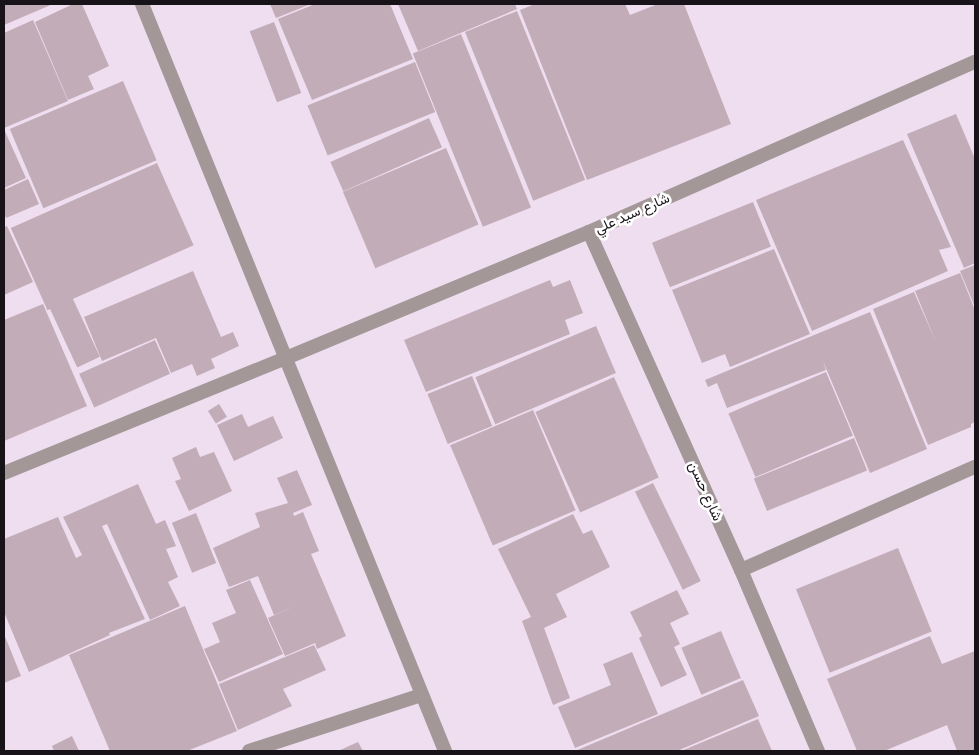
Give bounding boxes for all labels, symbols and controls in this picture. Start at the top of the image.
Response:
street label: شارع سيد علي [592,189,672,237]
street label: شارع حسن [685,459,727,523]

